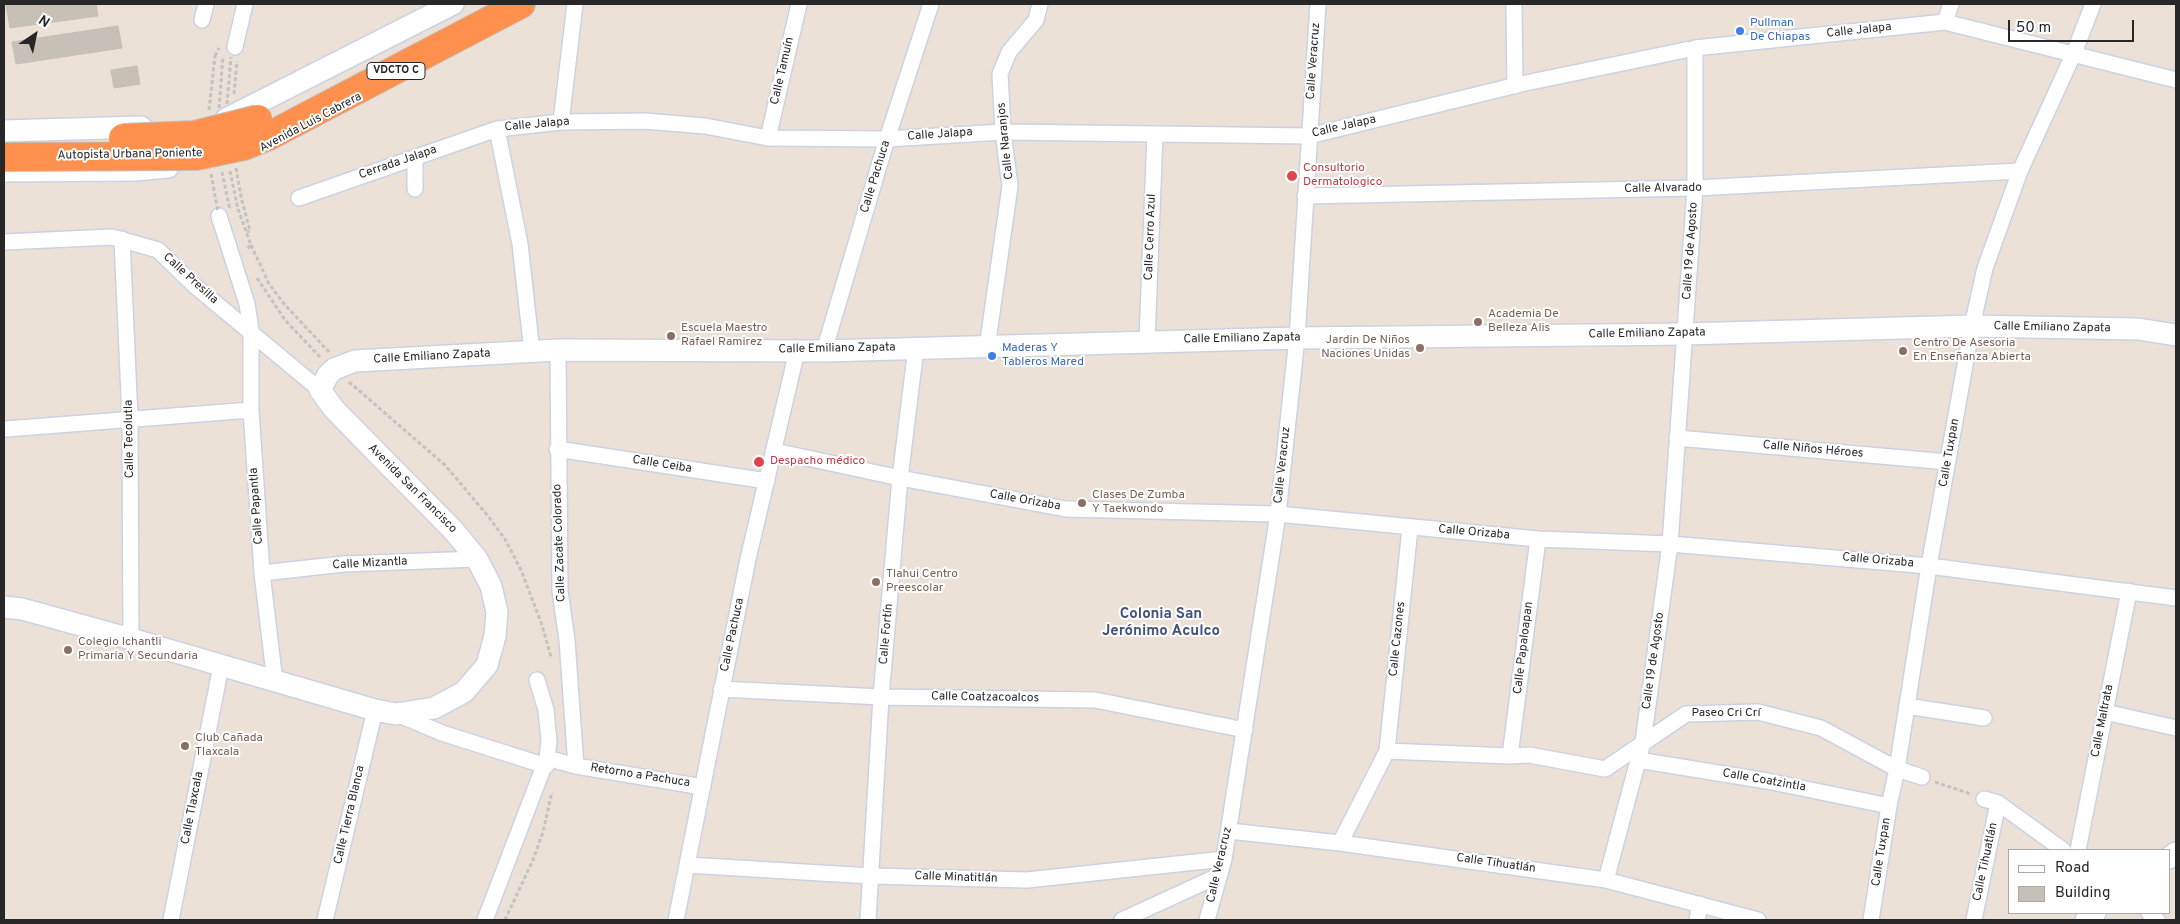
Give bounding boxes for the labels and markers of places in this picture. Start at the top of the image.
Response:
place label: Pullman De Chiapas [1750,17,1810,45]
marker: Pullman De Chiapas [1734,25,1746,37]
place label: Consultorio Dermatologico [1303,162,1382,190]
marker: Consultorio Dermatologico [1285,169,1299,183]
place label: Academia De Belleza Alis [1488,308,1559,336]
marker: Academia De Belleza Alis [1472,316,1484,328]
place label: Escuela Maestro Rafael Ramirez [681,322,768,350]
marker: Escuela Maestro Rafael Ramirez [665,330,677,342]
place label: Jardin De Niños Naciones Unidas [1321,334,1410,362]
place label: Centro De Asesoria En Enseñanza Abierta [1913,337,2031,365]
place label: Maderas Y Tableros Mared [1002,342,1084,370]
marker: Jardin De Niños Naciones Unidas [1414,342,1426,354]
marker: Centro De Asesoria En Enseñanza Abierta [1897,345,1909,357]
marker: Maderas Y Tableros Mared [986,350,998,362]
marker: Despacho médico [752,455,766,469]
place label: Despacho médico [770,455,865,469]
place label: Clases De Zumba Y Taekwondo [1092,489,1185,517]
marker: Clases De Zumba Y Taekwondo [1076,497,1088,509]
place label: Tlahui Centro Preescolar [886,568,958,596]
marker: Tlahui Centro Preescolar [870,576,882,588]
place label: Colegio Ichantli Primaria Y Secundaria [78,636,198,664]
marker: Colegio Ichantli Primaria Y Secundaria [62,644,74,656]
place label: Club Cañada Tlaxcala [195,732,263,760]
marker: Club Cañada Tlaxcala [179,740,191,752]

